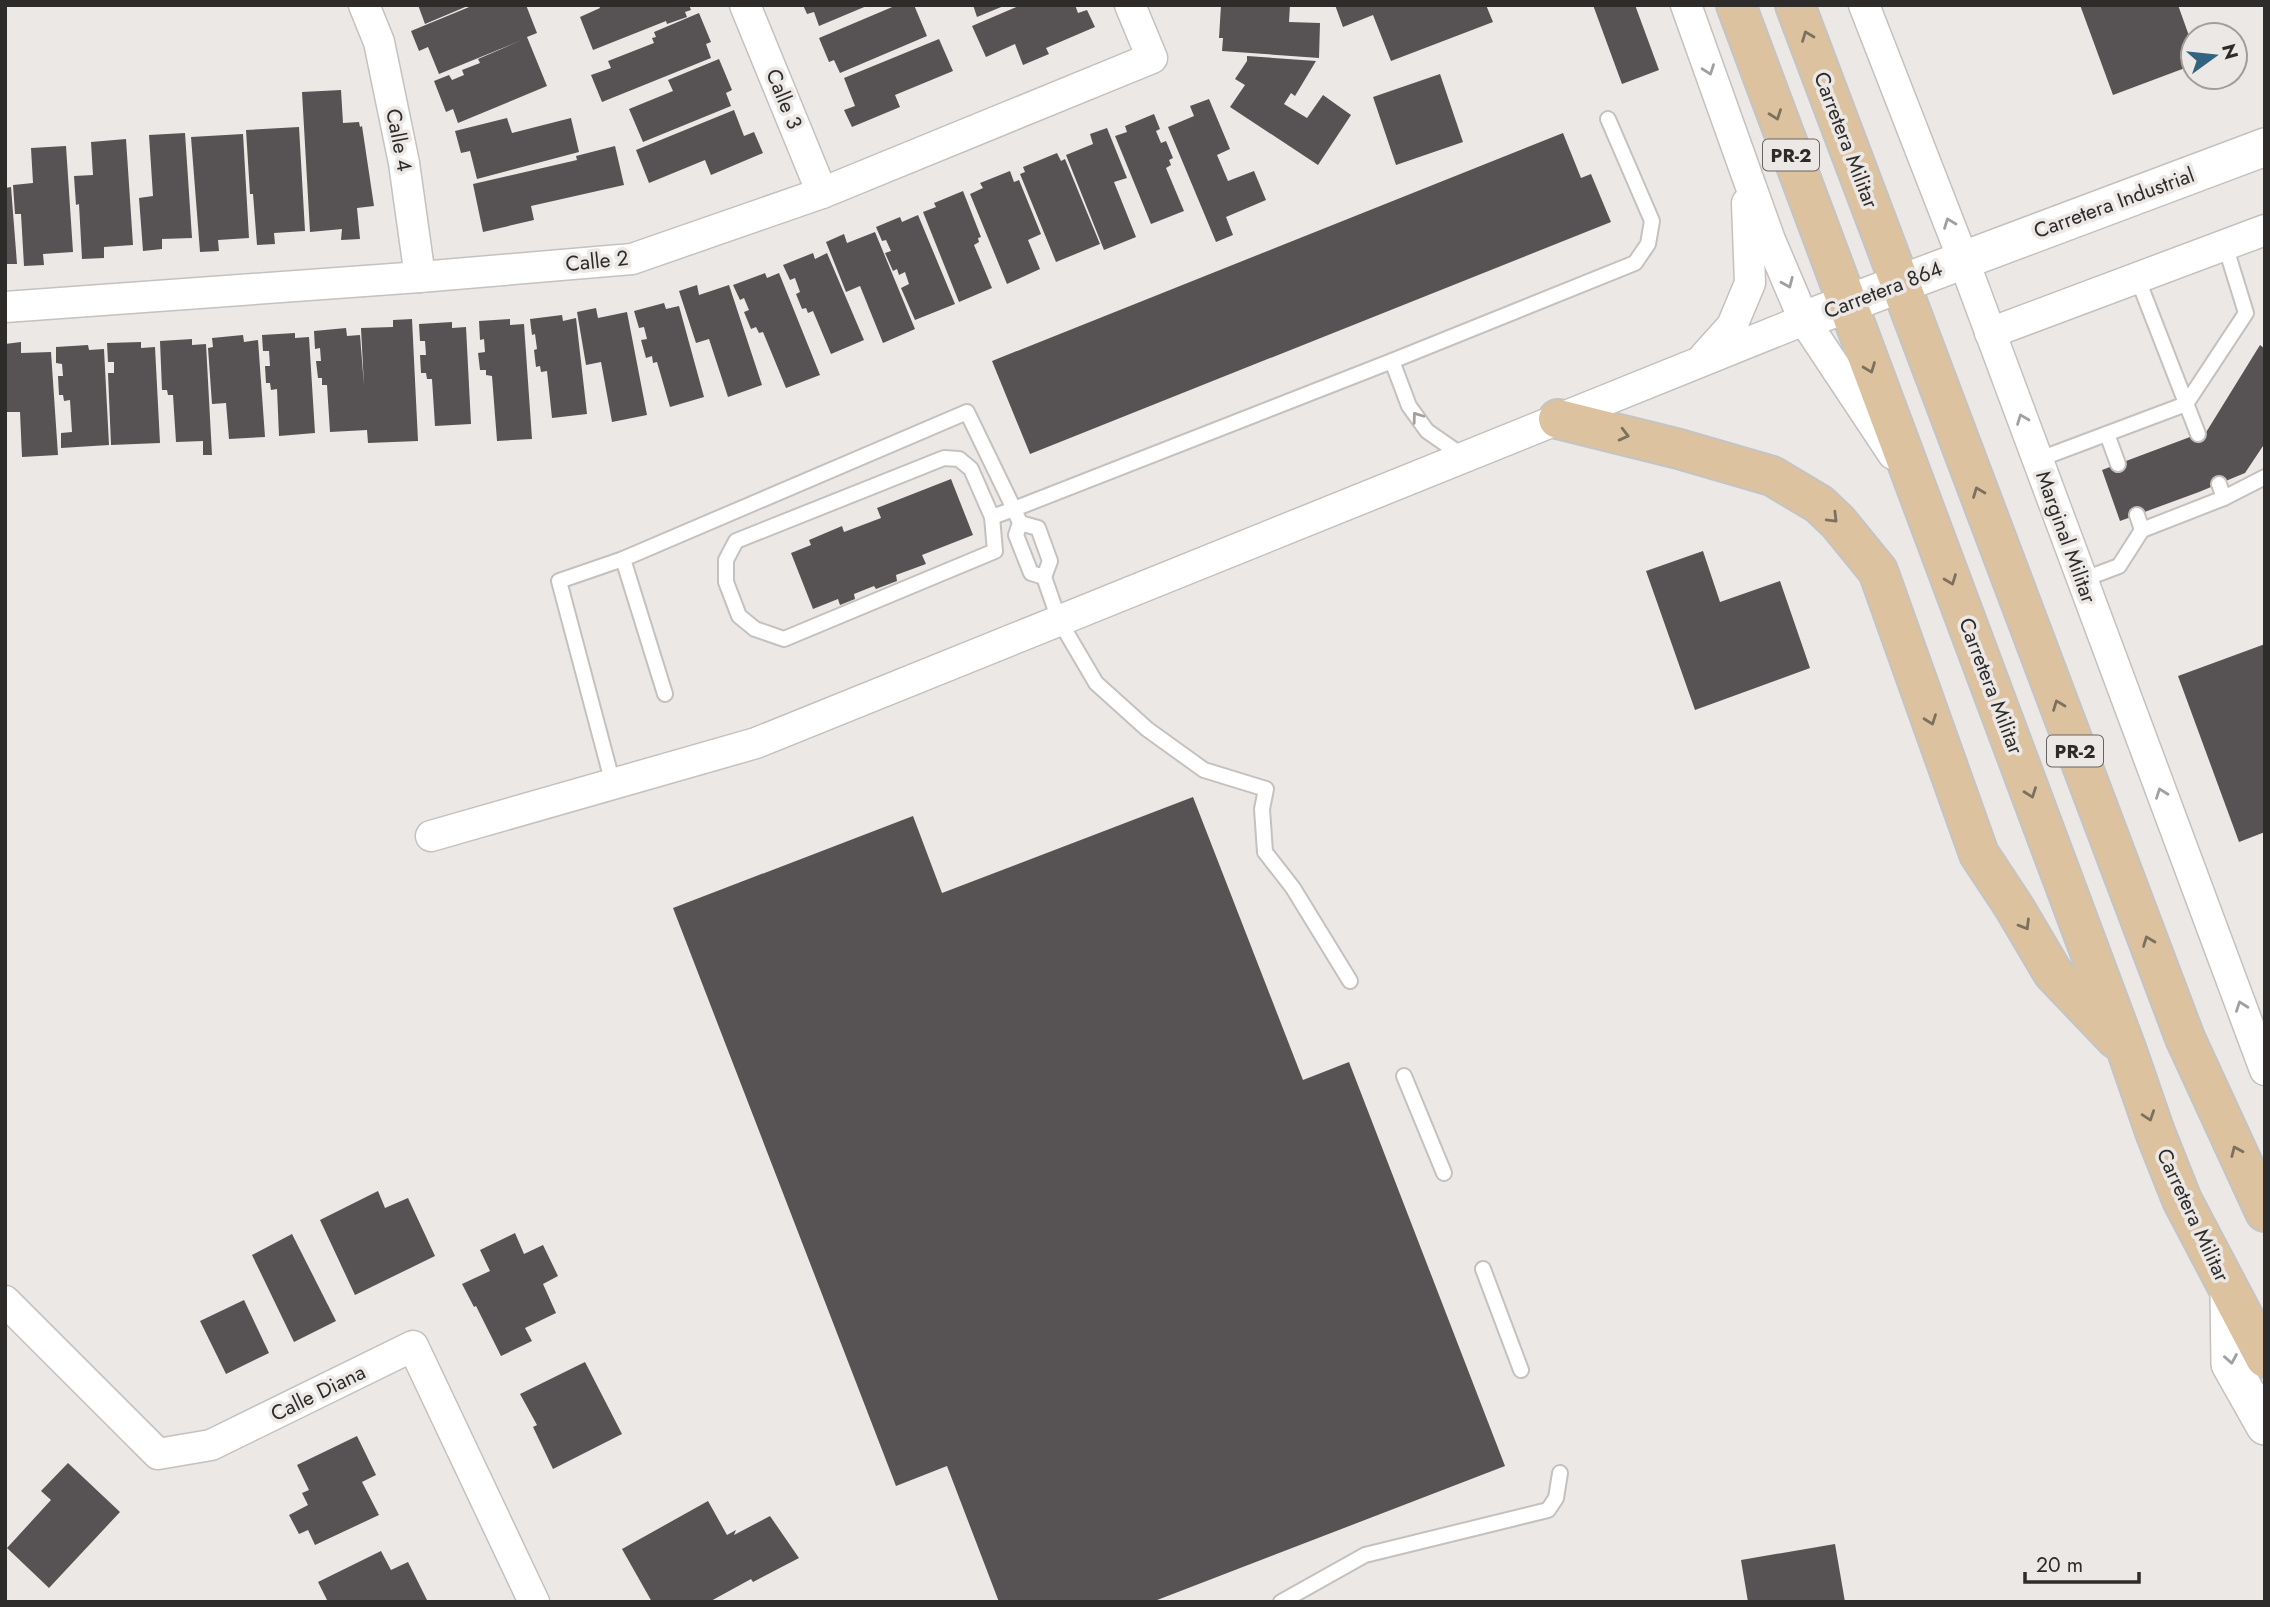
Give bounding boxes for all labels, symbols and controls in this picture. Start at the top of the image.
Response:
north arrow [2179,21,2249,91]
one-way arrow [1801,31,1815,43]
text: N [2215,41,2245,63]
one-way arrow [1701,63,1715,75]
street label: Calle 3 [758,64,810,134]
street label: Carretera Militar [1806,67,1886,213]
street label: Calle 4 [378,106,420,174]
one-way arrow [1768,109,1782,121]
road number: PR-2 [1763,140,1819,170]
street label: Carretera Industrial [2029,160,2199,246]
one-way arrow [1943,217,1957,229]
street label: Calle 2 [564,243,630,279]
street label: Carretera 864 [1819,254,1947,326]
one-way arrow [1780,276,1794,288]
one-way arrow [1862,361,1876,373]
one-way arrow [1413,413,1426,425]
one-way arrow [2016,413,2030,425]
one-way arrow [1618,427,1630,441]
street label: Marginal Militar [2028,467,2104,608]
one-way arrow [1972,487,1986,499]
one-way arrow [1825,509,1838,522]
one-way arrow [1943,574,1957,586]
street label: Carretera Militar [1951,613,2031,759]
one-way arrow [2052,700,2066,712]
one-way arrow [1923,713,1937,725]
road number: PR-2 [2047,736,2103,766]
one-way arrow [2023,787,2037,799]
one-way arrow [2156,787,2170,799]
one-way arrow [2017,918,2030,931]
one-way arrow [2142,936,2156,948]
one-way arrow [2235,1000,2249,1012]
one-way arrow [2141,1109,2155,1121]
street label: Carretera Militar [2149,1143,2237,1287]
one-way arrow [2230,1145,2244,1158]
one-way arrow [2223,1354,2238,1365]
street label: Calle Diana [265,1357,371,1429]
scale bar [2025,1540,2139,1584]
text: 20 m [2036,1550,2083,1580]

